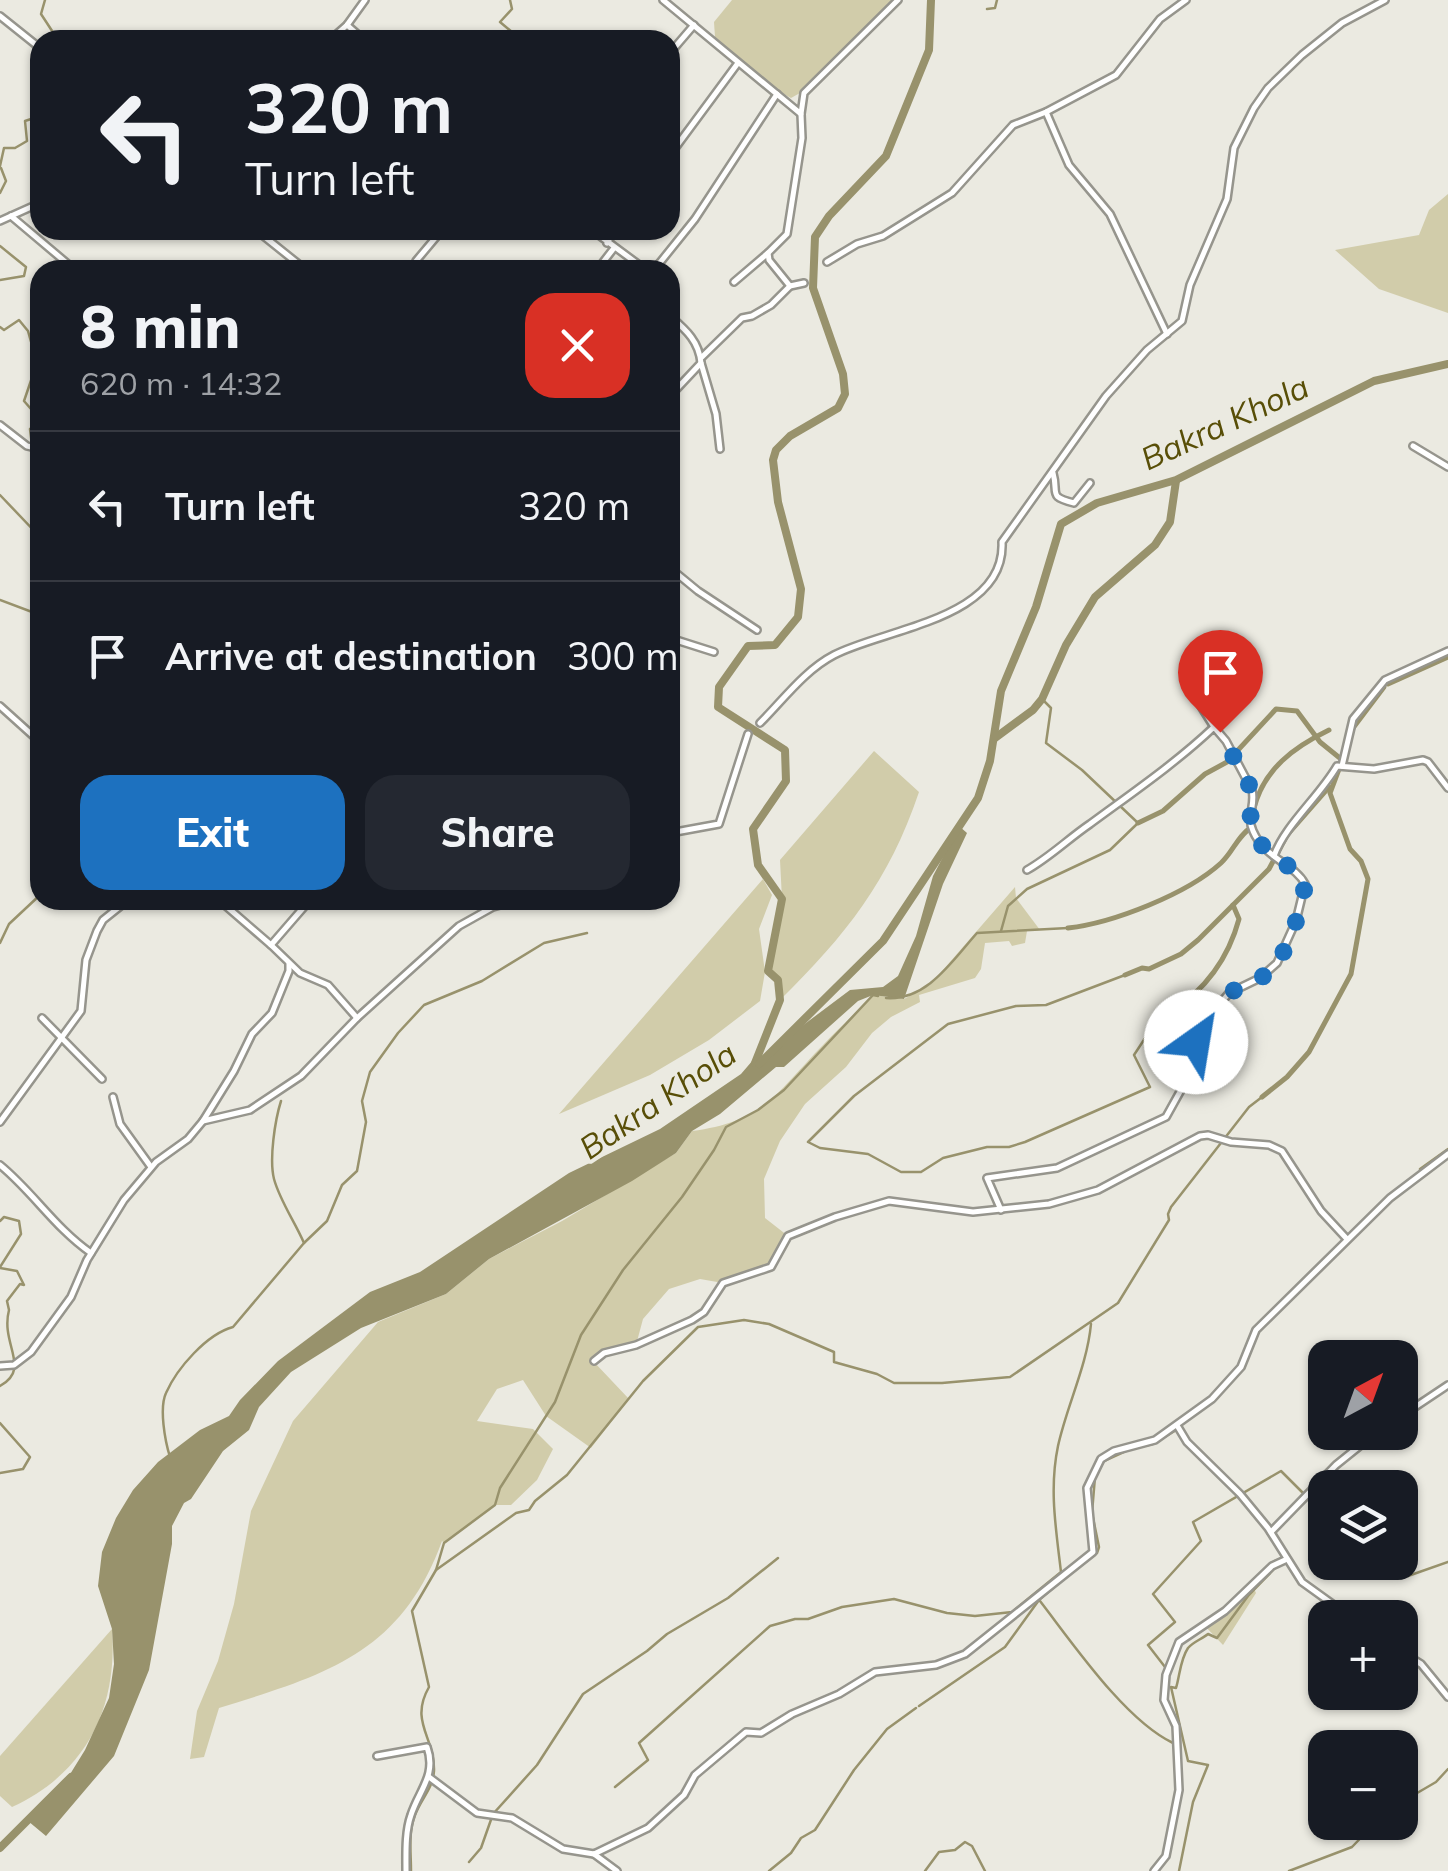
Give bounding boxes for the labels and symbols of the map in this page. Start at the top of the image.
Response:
water label: Bakra Khola [1134,366,1315,478]
pin [1178,630,1263,733]
position arrow [1144,990,1248,1094]
water label: Bakra Khola [571,1033,743,1167]
north arrow [1308,1340,1418,1450]

